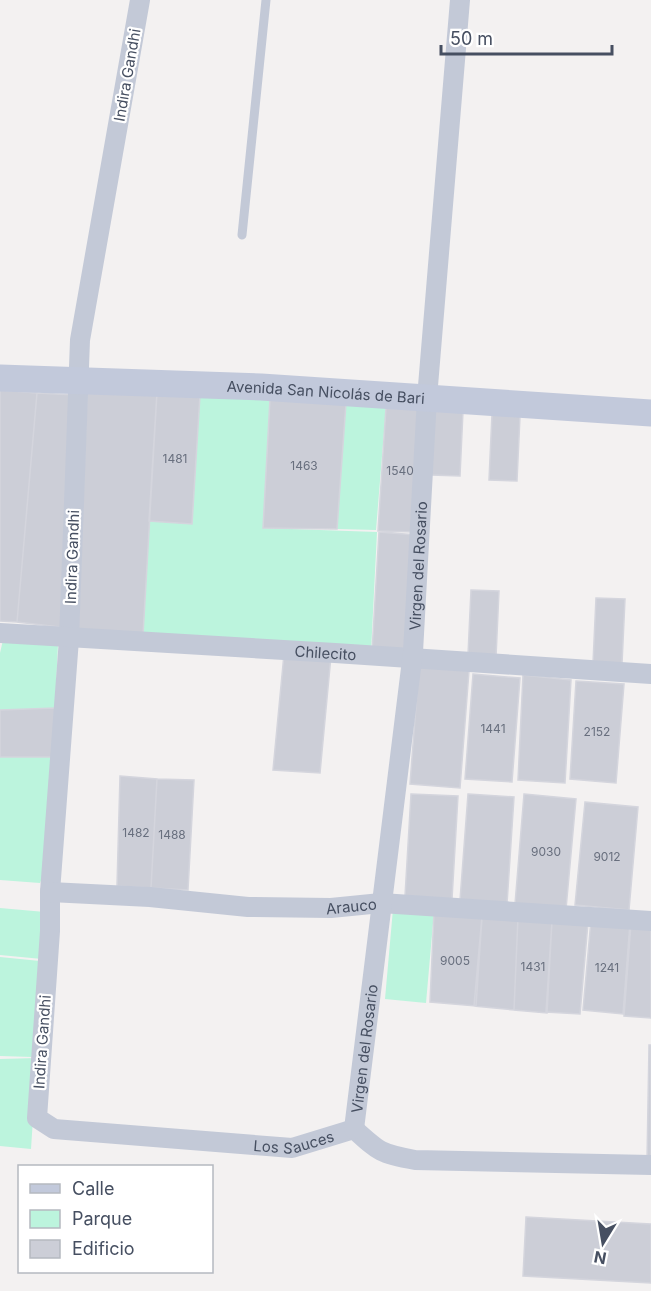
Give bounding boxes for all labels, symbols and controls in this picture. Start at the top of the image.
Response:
scale bar [441,18,612,56]
street label: Indira Gandhi [109,27,145,123]
text: 50 m [450,28,493,49]
street label: Avenida San Nicolás de Bari [226,376,425,407]
house number: 1481 [163,451,187,466]
house number: 1463 [290,458,318,473]
house number: 1540 [386,463,414,478]
street label: Virgen del Rosario [405,501,431,631]
street label: Indira Gandhi [61,510,83,604]
street label: Chilecito [294,641,357,664]
house number: 1441 [480,721,506,736]
house number: 2152 [584,724,610,739]
house number: 1482 [122,825,150,840]
house number: 1488 [158,827,186,842]
house number: 9030 [531,844,561,859]
house number: 9012 [593,849,621,864]
street label: Arauco [325,894,378,918]
house number: 9005 [440,953,470,968]
house number: 1431 [521,959,545,974]
house number: 1241 [595,960,619,975]
street label: Virgen del Rosario [347,983,381,1114]
street label: Indira Gandhi [29,994,55,1090]
street label: Los Sauces [253,1126,336,1158]
legend [18,1165,213,1273]
text: Calle [72,1178,114,1199]
text: Parque [72,1208,132,1229]
north arrow [573,1213,633,1273]
text: Edificio [72,1238,135,1259]
text: N [592,1247,608,1269]

